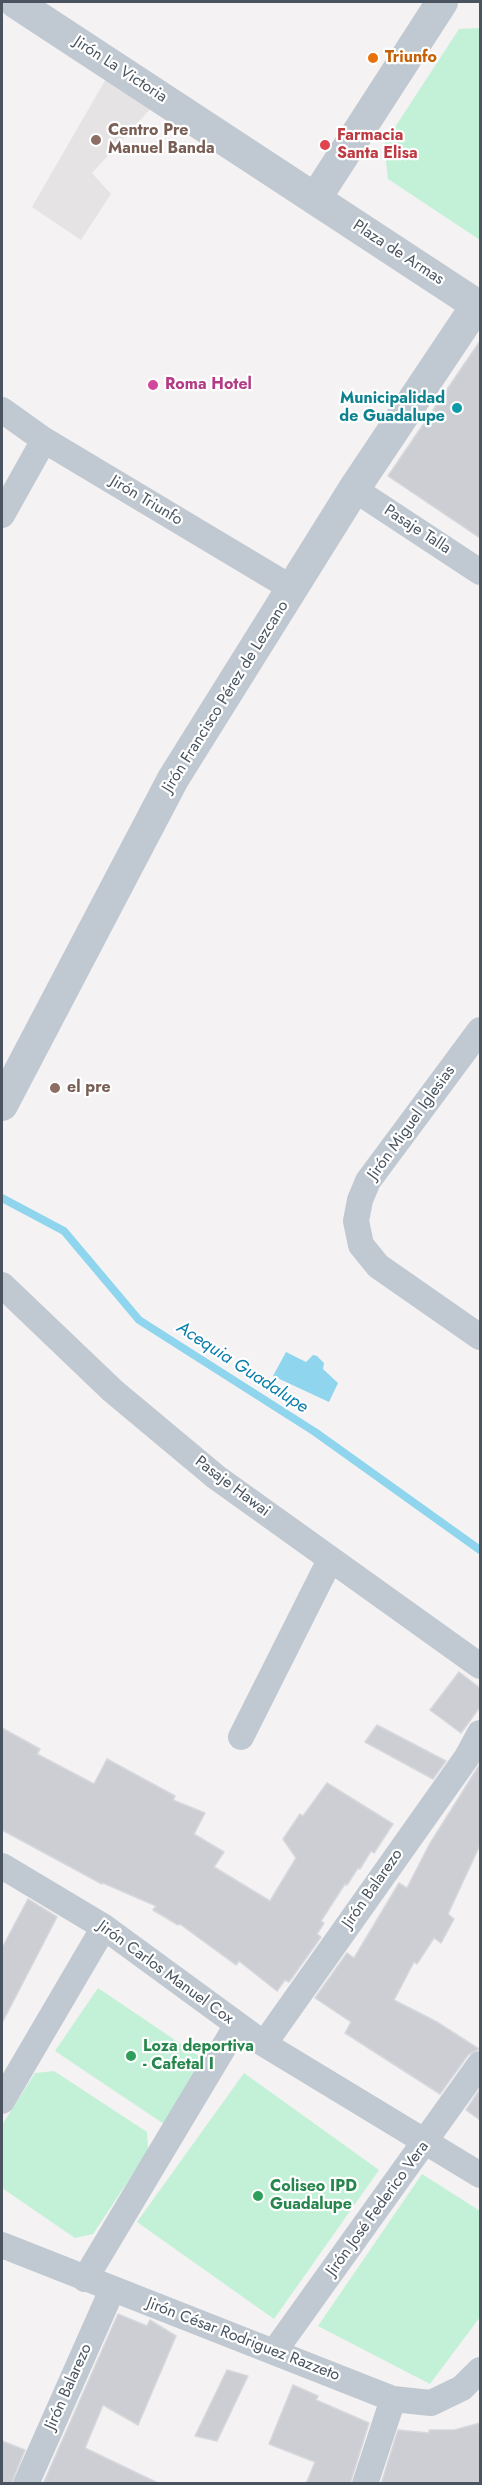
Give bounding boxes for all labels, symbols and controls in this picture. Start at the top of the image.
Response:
street label: Jirón La Victoria [70,33,170,107]
place label: Triunfo [385,48,437,68]
marker: Triunfo [366,51,380,65]
place label: Centro Pre Manuel Banda [108,121,215,159]
place label: Farmacia Santa Elisa [337,126,418,164]
marker: Centro Pre Manuel Banda [89,133,103,147]
marker: Farmacia Santa Elisa [318,138,332,152]
street label: Plaza de Armas [349,216,447,290]
place label: Roma Hotel [165,375,252,395]
marker: Roma Hotel [146,378,160,392]
place label: Municipalidad de Guadalupe [339,389,445,427]
marker: Municipalidad de Guadalupe [450,401,464,415]
street label: Jirón Triunfo [106,472,186,530]
street label: Pasaje Talla [380,501,454,559]
street label: Jirón Francisco Pérez de Lezcano [159,597,293,797]
street label: Jirón Miguel Iglesias [364,1062,460,1184]
place label: el pre [67,1078,111,1098]
marker: el pre [48,1081,62,1095]
water label: Acequia Guadalupe [172,1317,312,1419]
street label: Pasaje Hawai [191,1453,273,1521]
street label: Jirón Balarezo [339,1846,407,1932]
street label: Jirón Carlos Manuel Cox [93,1917,237,2029]
place label: Loza deportiva - Cafetal I [143,2037,254,2075]
marker: Loza deportiva - Cafetal I [124,2049,138,2063]
street label: Jirón José Federico Vera [323,2138,433,2280]
place label: Coliseo IPD Guadalupe [270,2177,357,2215]
marker: Coliseo IPD Guadalupe [251,2189,265,2203]
street label: Jirón César Rodriguez Razzeto [144,2294,342,2386]
street label: Jirón Balarezo [41,2341,97,2433]

